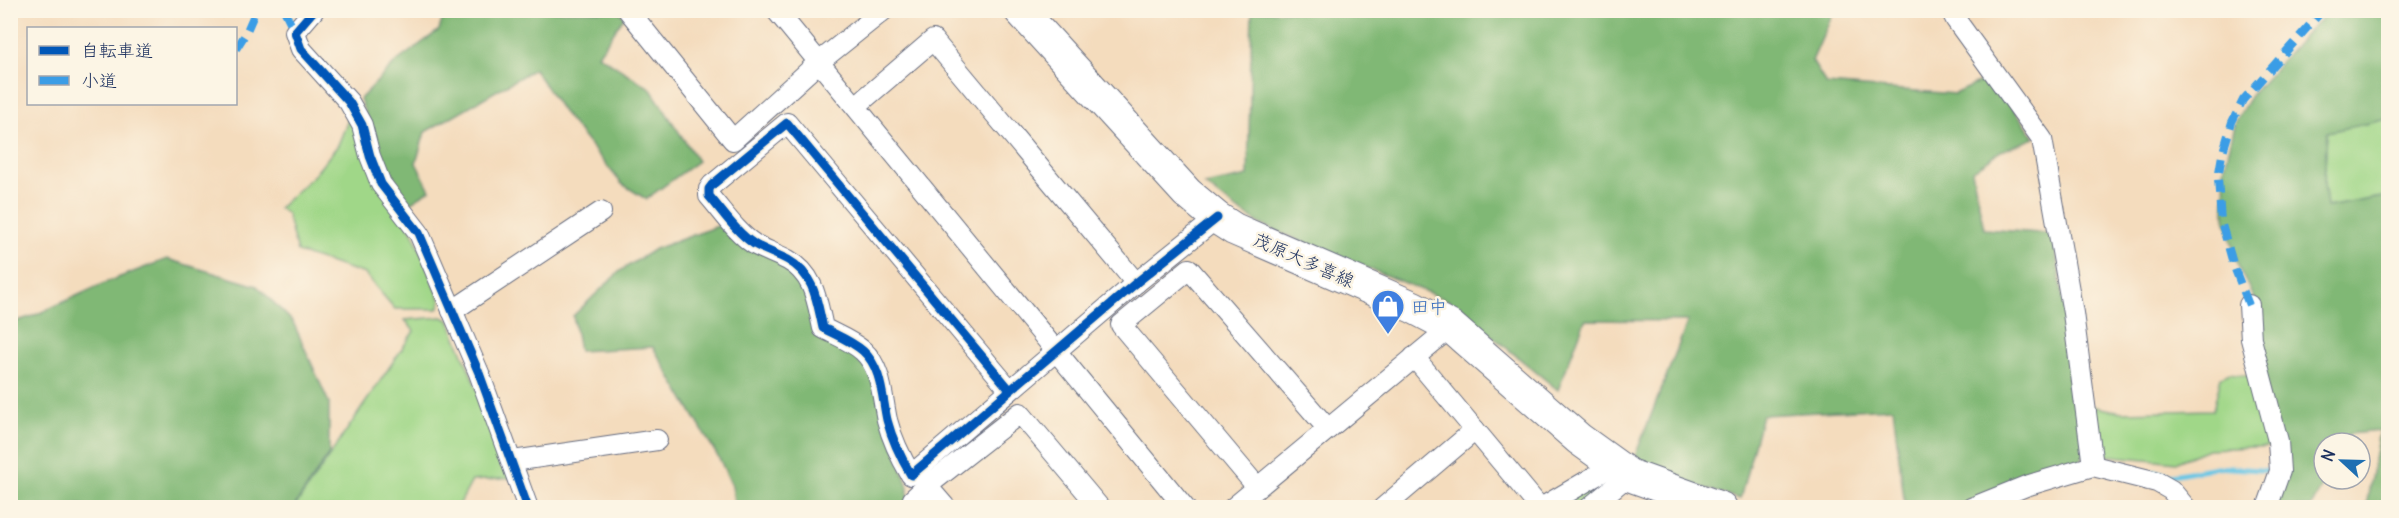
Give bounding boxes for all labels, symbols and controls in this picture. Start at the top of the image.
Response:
legend [27,27,237,105]
text: 自転車道 [81,39,153,62]
text: 小道 [81,69,117,92]
street label: 茂原大多喜線 [1250,228,1358,292]
shop icon: 田中 [1370,288,1406,335]
place label: 田中 [1411,295,1447,318]
north arrow [2312,431,2372,491]
text: N [2317,447,2339,464]

